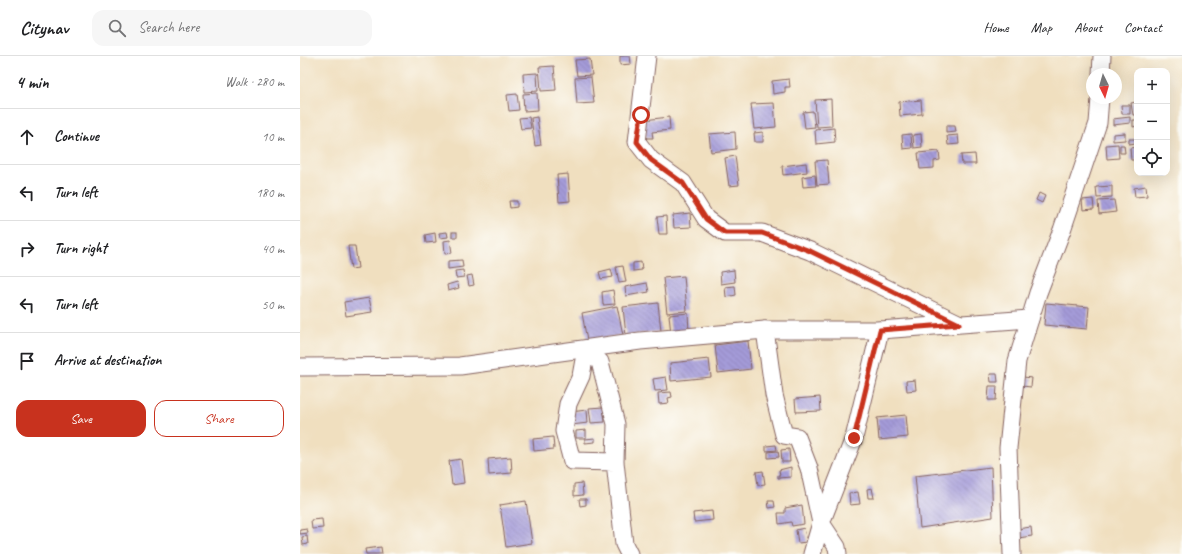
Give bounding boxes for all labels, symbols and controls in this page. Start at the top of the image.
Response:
search box [92,10,372,46]
text: Citynav [20,16,68,40]
icon: search [106,17,128,39]
text: Search here [138,18,199,37]
text: Home [983,19,1009,36]
text: Map [1031,19,1052,36]
text: About [1074,19,1102,36]
text: Contact [1124,19,1162,36]
north arrow [1086,68,1122,104]
map controls [1134,68,1170,176]
button: + [1134,68,1170,104]
text: 4 min [16,72,49,93]
text: Walk · 280 m [225,74,284,90]
button: − [1134,104,1170,140]
route start [632,106,650,124]
icon: ahead [16,126,38,148]
text: Continue [54,127,99,146]
text: 10 m [262,129,284,145]
button: locate [1134,140,1170,176]
icon: left [16,182,38,204]
text: Turn left [54,183,97,202]
text: 180 m [256,185,284,201]
icon: right [16,238,38,260]
text: Turn right [54,239,107,258]
text: 40 m [262,241,284,257]
icon: left [16,294,38,316]
text: Turn left [54,295,97,314]
text: 50 m [262,297,284,313]
icon: arrive [16,350,38,372]
text: Arrive at destination [54,351,161,370]
button: Save [16,400,146,437]
button: Share [154,400,284,437]
route end [845,429,863,447]

